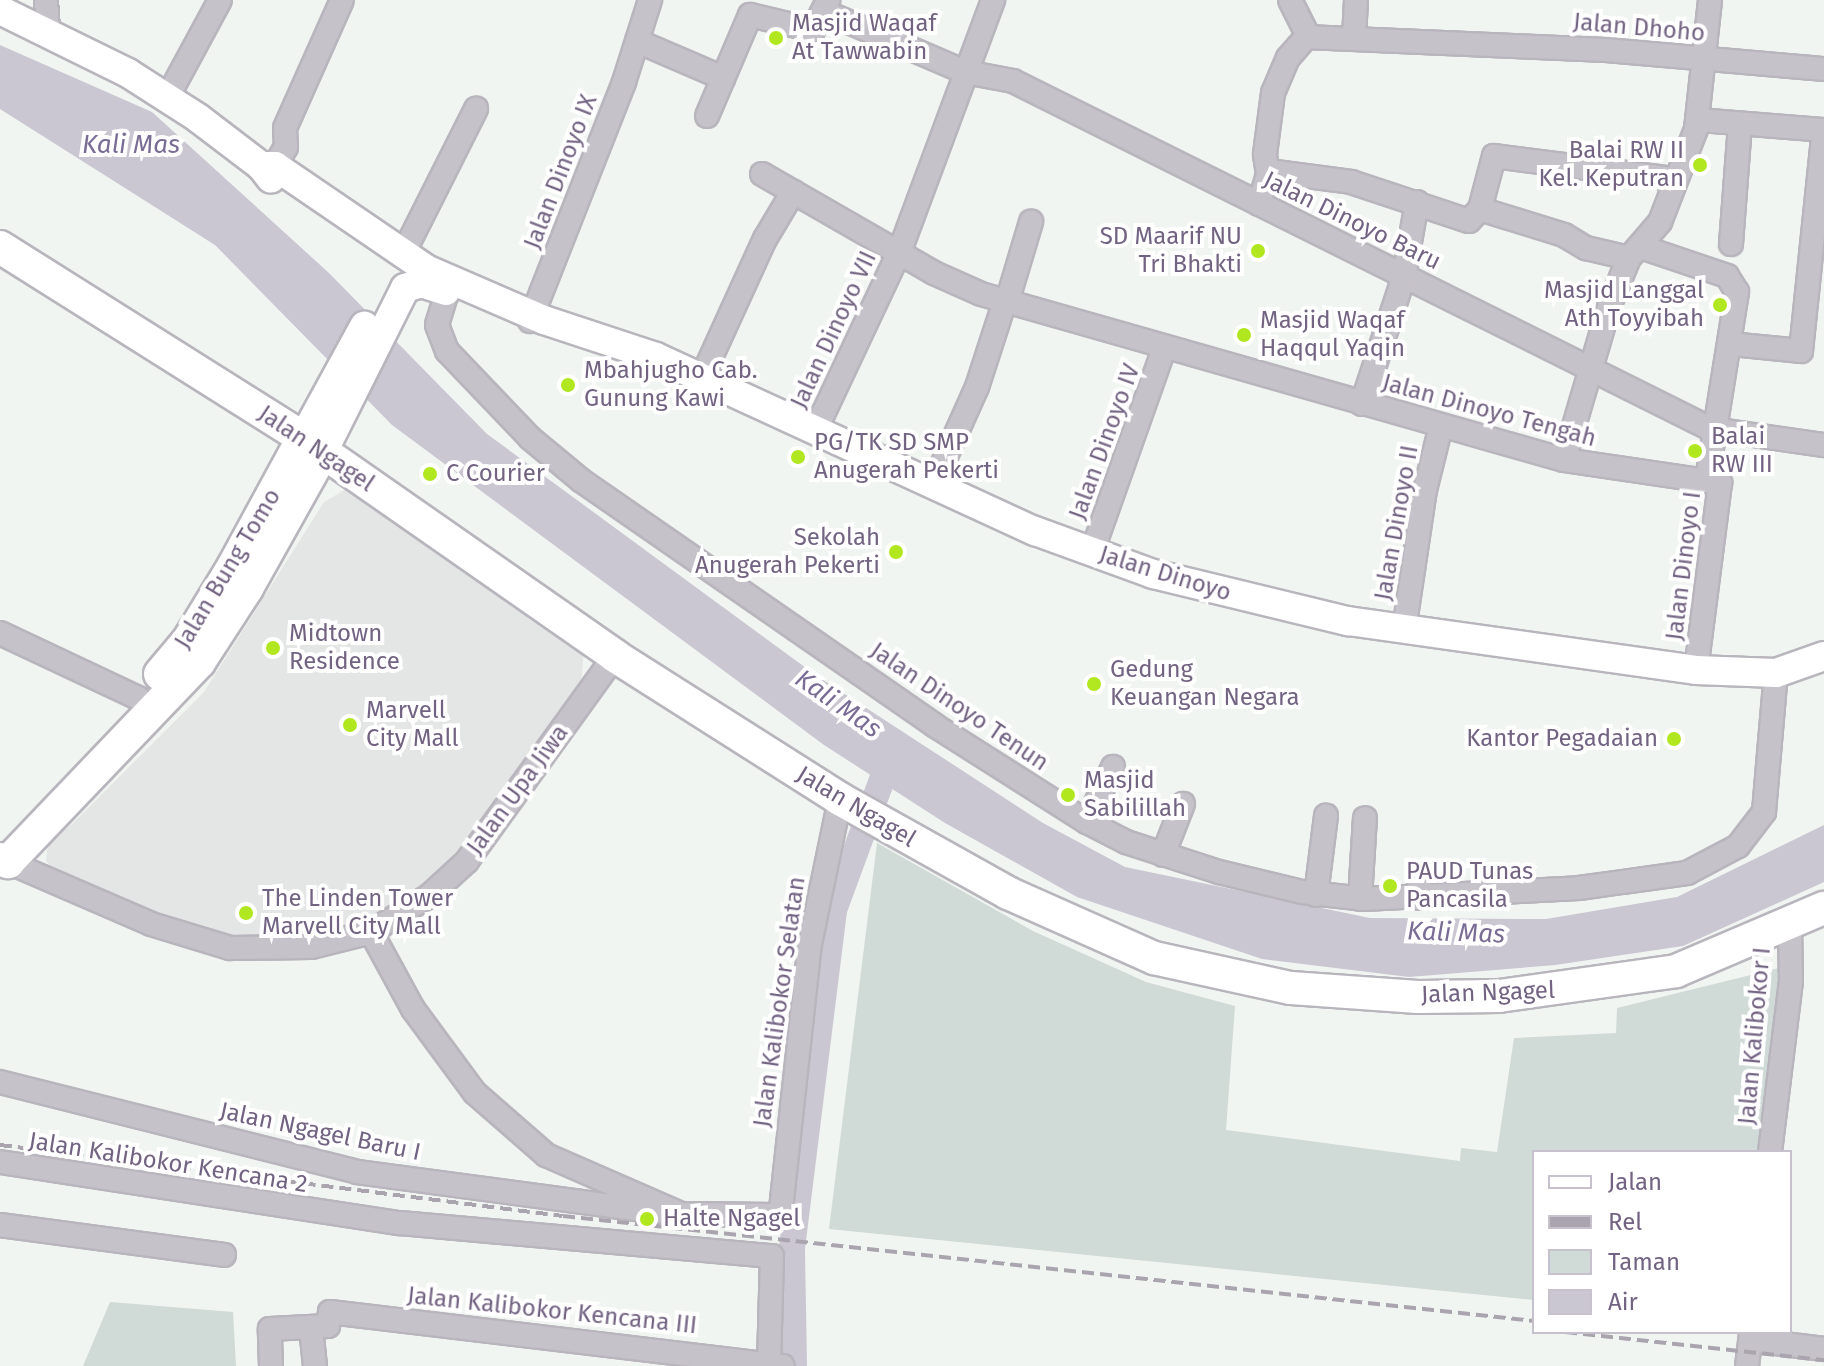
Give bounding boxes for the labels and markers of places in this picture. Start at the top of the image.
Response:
place label: Masjid Waqaf At Tawwabin [792,10,937,66]
marker: Masjid Waqaf At Tawwabin [767,29,785,47]
place label: Balai RW II Kel. Keputran [1539,137,1684,193]
marker: Balai RW II Kel. Keputran [1691,156,1709,174]
place label: SD Maarif NU Tri Bhakti [1100,223,1242,279]
marker: SD Maarif NU Tri Bhakti [1249,242,1267,260]
place label: Masjid Langgal Ath Toyyibah [1544,277,1704,333]
marker: Masjid Langgal Ath Toyyibah [1711,296,1729,314]
place label: Masjid Waqaf Haqqul Yaqin [1260,307,1405,363]
marker: Masjid Waqaf Haqqul Yaqin [1235,326,1253,344]
place label: Mbahjugho Cab. Gunung Kawi [584,357,757,413]
marker: Mbahjugho Cab. Gunung Kawi [559,376,577,394]
place label: Balai RW III [1711,423,1773,479]
place label: PG/TK SD SMP Anugerah Pekerti [814,429,999,485]
marker: Balai RW III [1686,442,1704,460]
marker: PG/TK SD SMP Anugerah Pekerti [789,448,807,466]
place label: C Courier [446,460,545,488]
marker: C Courier [421,465,439,483]
place label: Sekolah Anugerah Pekerti [695,524,880,580]
marker: Sekolah Anugerah Pekerti [887,543,905,561]
place label: Midtown Residence [289,620,400,676]
marker: Midtown Residence [264,639,282,657]
place label: Gedung Keuangan Negara [1110,656,1300,712]
marker: Gedung Keuangan Negara [1085,675,1103,693]
place label: Marvell City Mall [366,697,458,753]
marker: Marvell City Mall [341,716,359,734]
place label: Kantor Pegadaian [1466,725,1658,753]
marker: Kantor Pegadaian [1665,730,1683,748]
place label: Masjid Sabilillah [1084,767,1186,823]
marker: Masjid Sabilillah [1059,786,1077,804]
place label: PAUD Tunas Pancasila [1406,858,1533,914]
marker: PAUD Tunas Pancasila [1381,877,1399,895]
place label: The Linden Tower Marvell City Mall [262,885,453,941]
marker: The Linden Tower Marvell City Mall [237,904,255,922]
place label: Halte Ngagel [663,1205,800,1233]
marker: Halte Ngagel [638,1210,656,1228]

